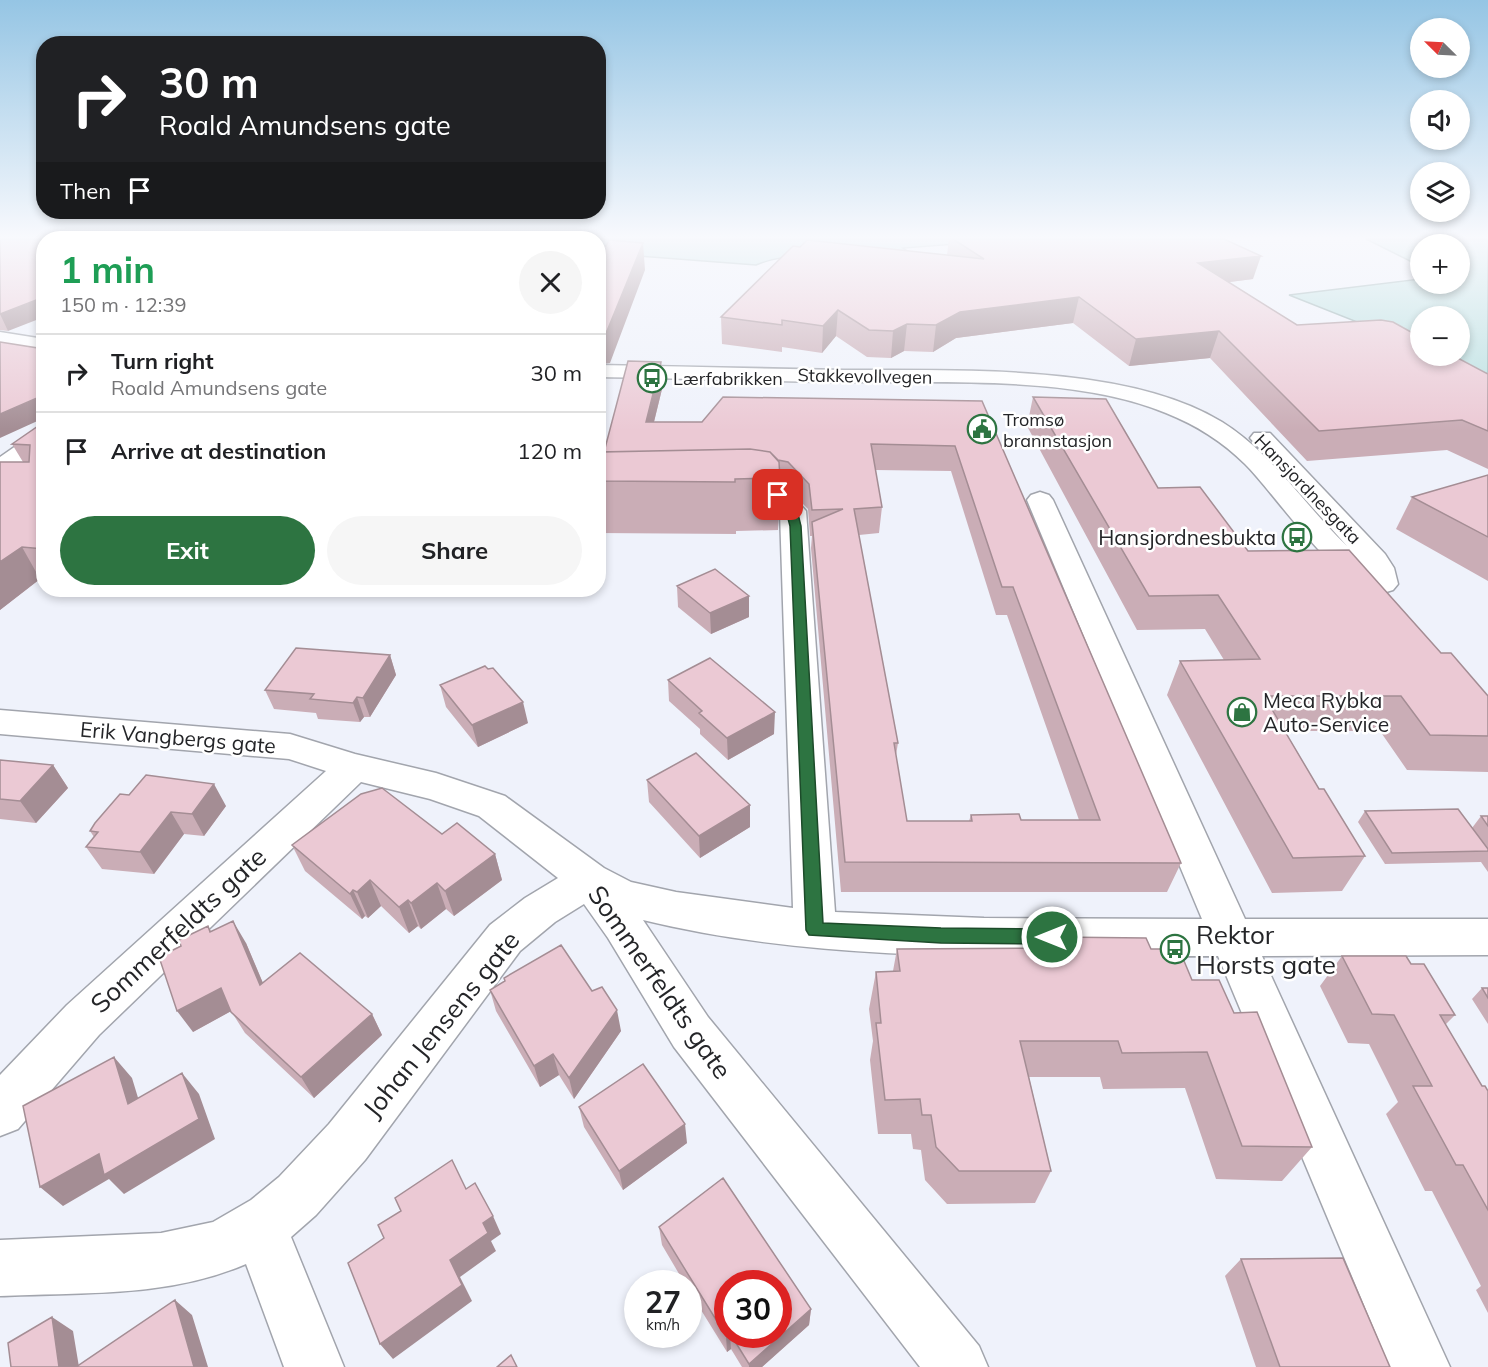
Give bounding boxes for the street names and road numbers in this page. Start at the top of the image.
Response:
street label: Stakkevollvegen [797,363,933,389]
street label: Hansjordnesgata [1250,429,1366,549]
street label: Erik Vangbergs gate [79,715,277,759]
street label: Sommerfeldts gate [83,840,273,1020]
street label: Sommerfeldts gate [581,879,739,1085]
street label: Johan Jensens gate [356,924,526,1124]

